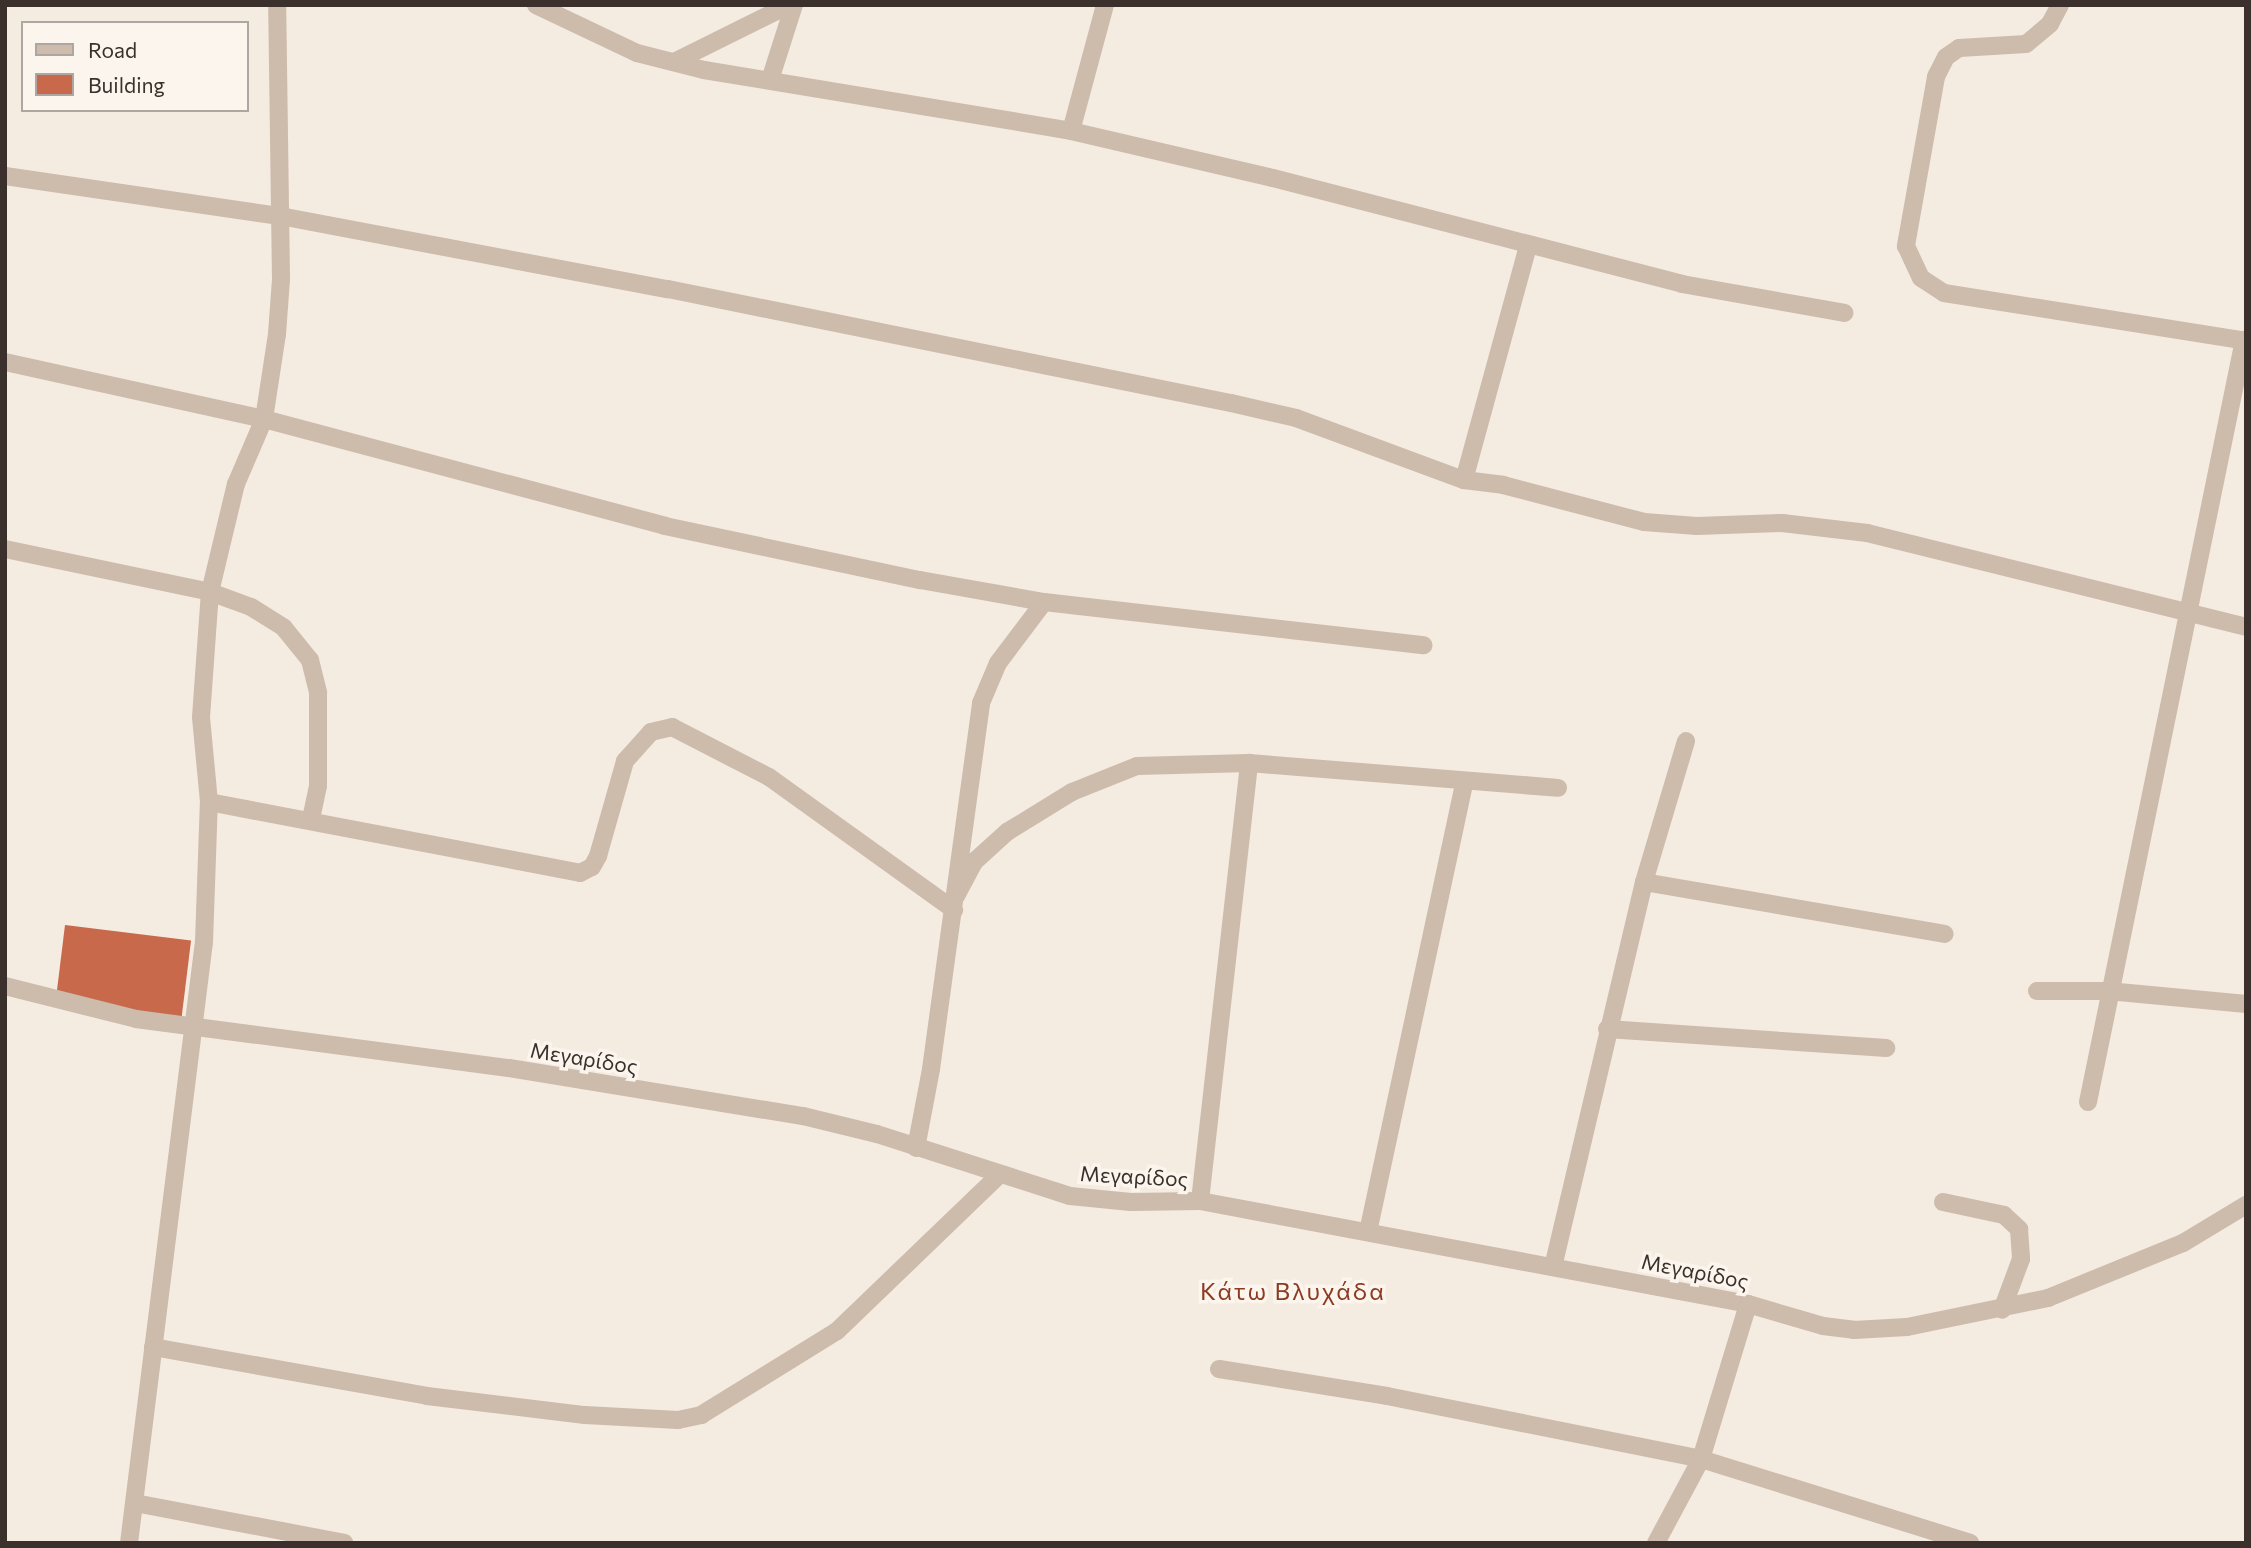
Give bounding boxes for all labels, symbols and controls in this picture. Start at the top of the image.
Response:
legend [21,21,248,112]
text: Road [88,37,137,62]
text: Building [88,72,165,97]
street label: Μεγαρίδος [529,1037,639,1079]
street label: Μεγαρίδος [1079,1161,1189,1191]
street label: Μεγαρίδος [1639,1248,1751,1294]
district label: Κάτω Βλυχάδα [1202,1277,1384,1305]

